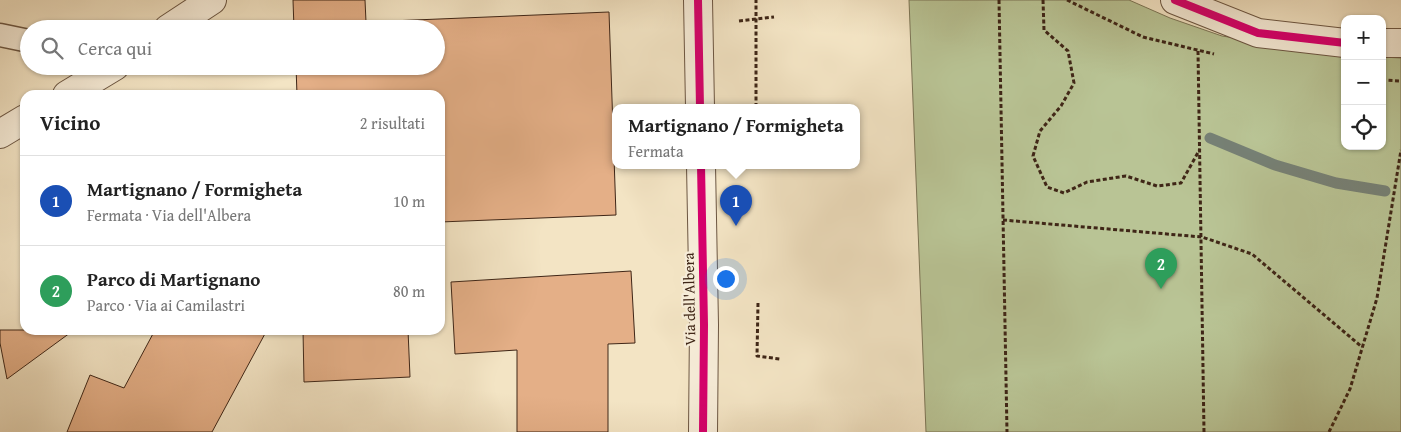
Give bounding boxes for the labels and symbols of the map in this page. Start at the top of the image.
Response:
pin: 1 [720,185,752,226]
pin: 2 [1145,248,1177,289]
street label: Via dell'Albera [678,252,700,346]
your location [713,266,739,292]

